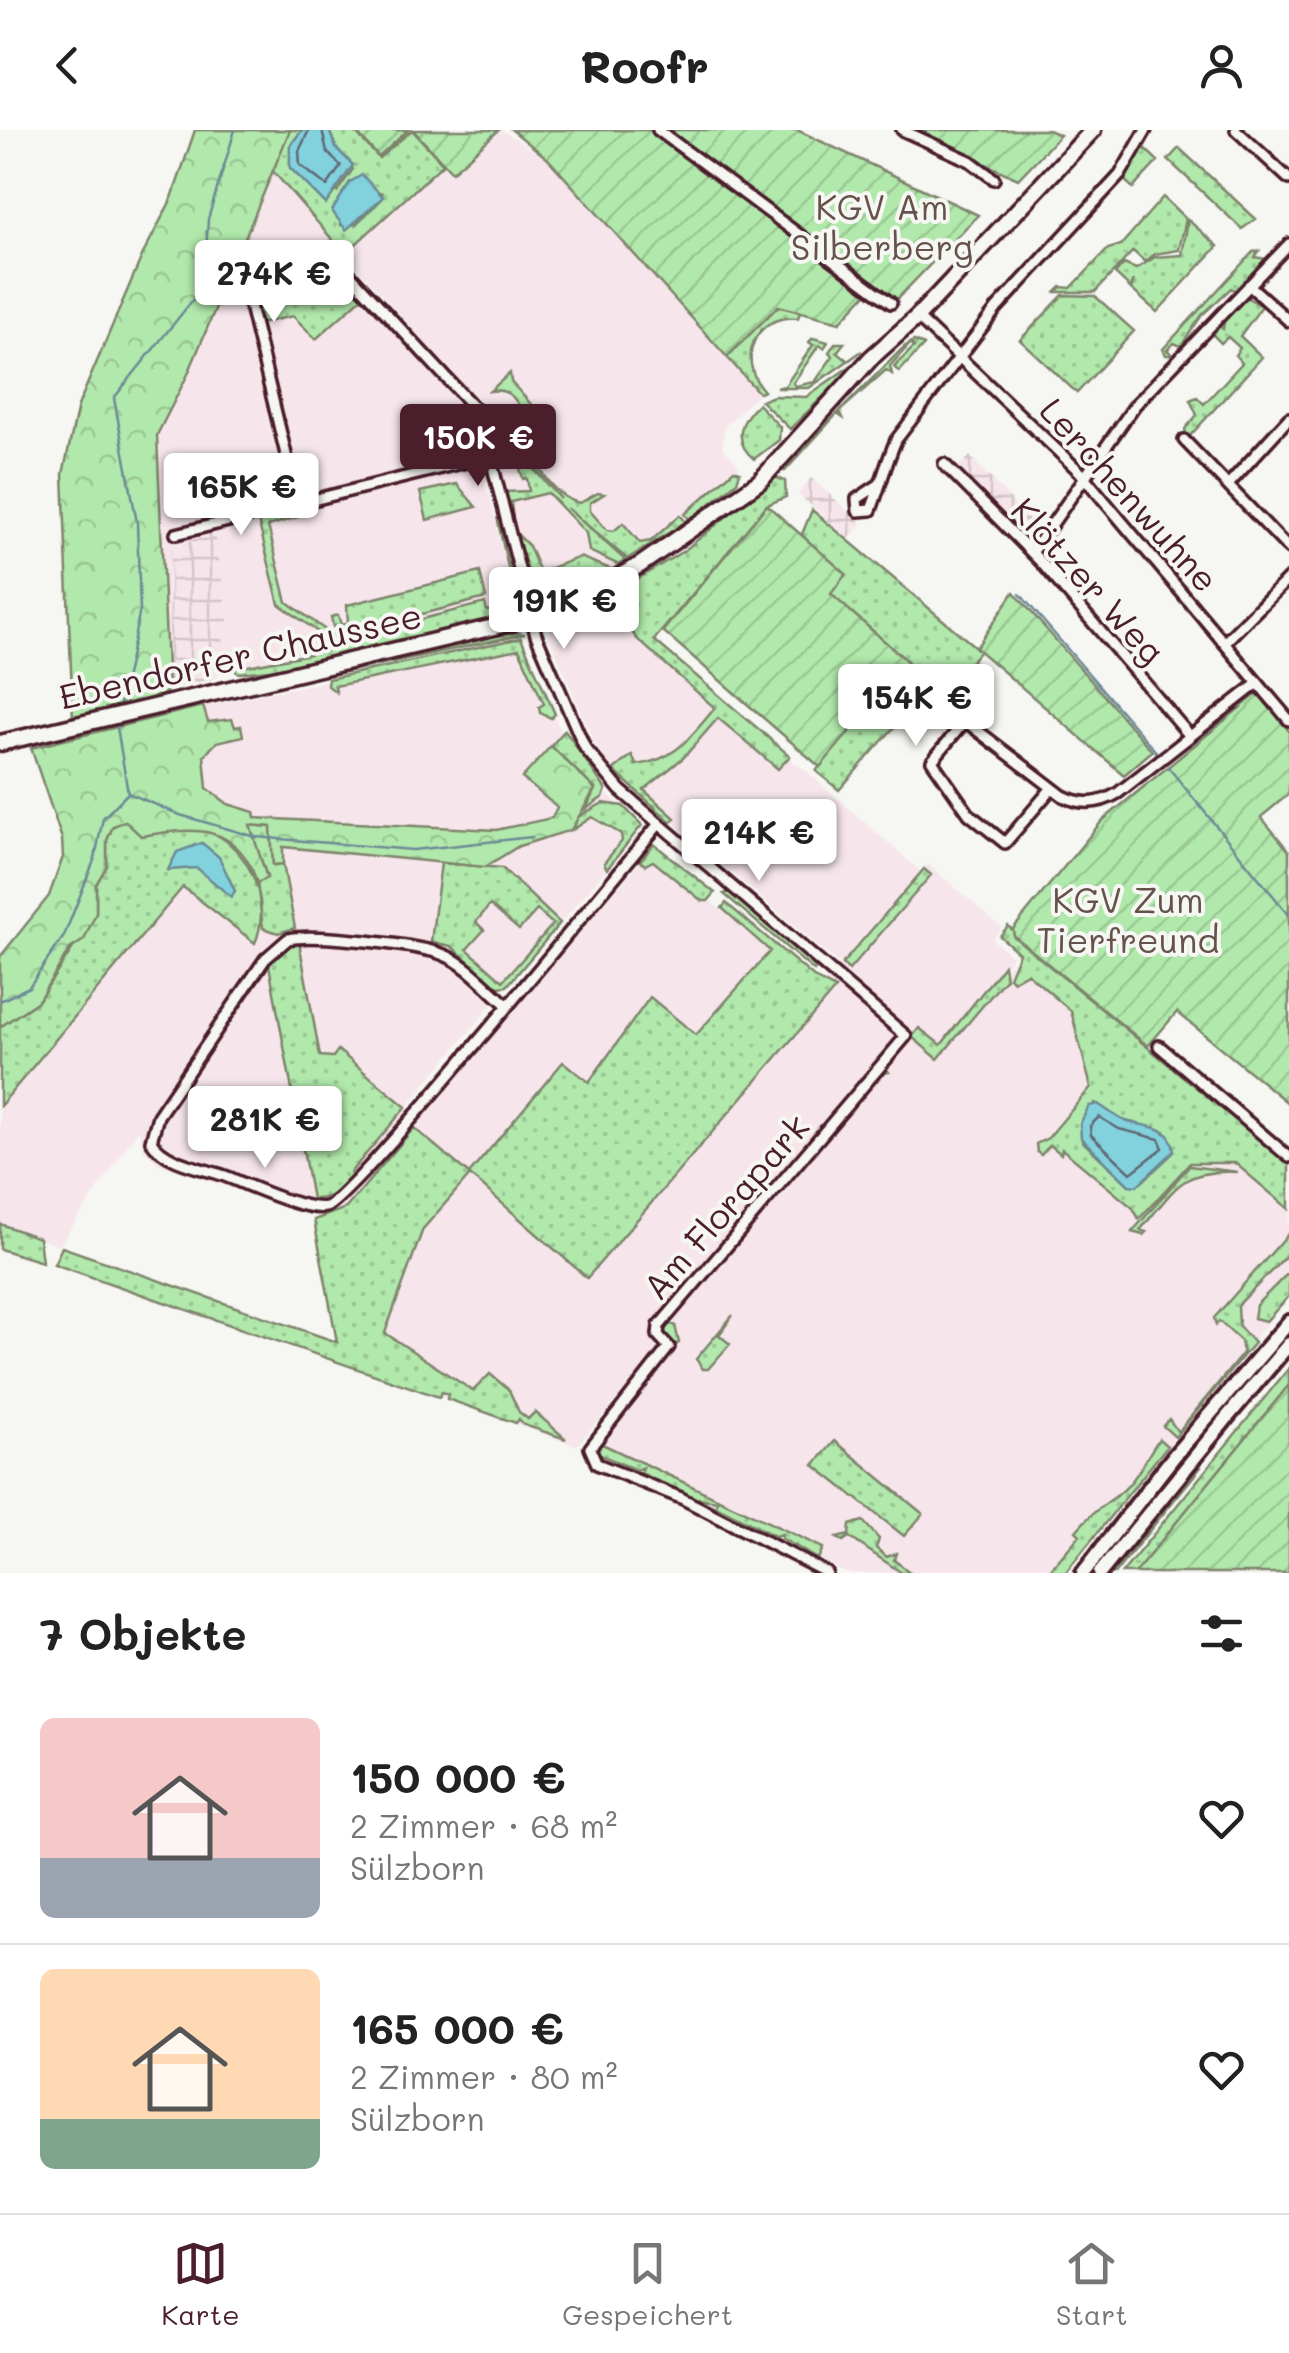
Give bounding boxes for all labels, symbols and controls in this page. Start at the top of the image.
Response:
text: Roofr [580,36,709,94]
icon: back [40,38,95,93]
icon: person [1194,38,1249,93]
park label: KGV Am Silberberg [791,183,973,269]
pin: 274K € [193,240,355,325]
text: 274K € [217,251,331,293]
street label: Lerchenwuhne [1031,387,1229,601]
pin: 150K € [397,404,559,489]
text: 150K € [422,415,534,457]
pin: 165K € [160,453,322,538]
text: 165K € [186,464,296,506]
street label: Klötzer Weg [1002,487,1176,673]
pin: 191K € [483,567,645,652]
text: 191K € [511,578,617,620]
street label: Ebendorfer Chaussee [54,591,426,719]
pin: 154K € [835,664,997,749]
text: 154K € [860,675,972,717]
pin: 214K € [678,799,840,884]
text: 214K € [704,810,814,852]
park label: KGV Zum Tierfreund [1036,876,1220,962]
pin: 281K € [184,1086,346,1171]
text: 281K € [210,1097,320,1139]
street label: Am Florapark [632,1104,818,1308]
text: 7 Objekte [40,1606,246,1661]
icon: filters [1194,1606,1249,1661]
text: 150 000 € [350,1749,565,1804]
icon: home [120,1758,240,1878]
icon: heart [1194,1791,1249,1846]
text: 2 Zimmer · 68 m² [350,1804,617,1846]
text: Sülzborn [350,1846,485,1888]
text: 165 000 € [350,2000,564,2055]
icon: home [120,2009,240,2129]
icon: heart [1194,2042,1249,2097]
text: 2 Zimmer · 80 m² [350,2055,618,2097]
text: Sülzborn [350,2097,485,2139]
tab: Karte [161,2236,240,2332]
tab: Gespeichert [562,2236,733,2332]
tab: Start [1056,2236,1128,2332]

